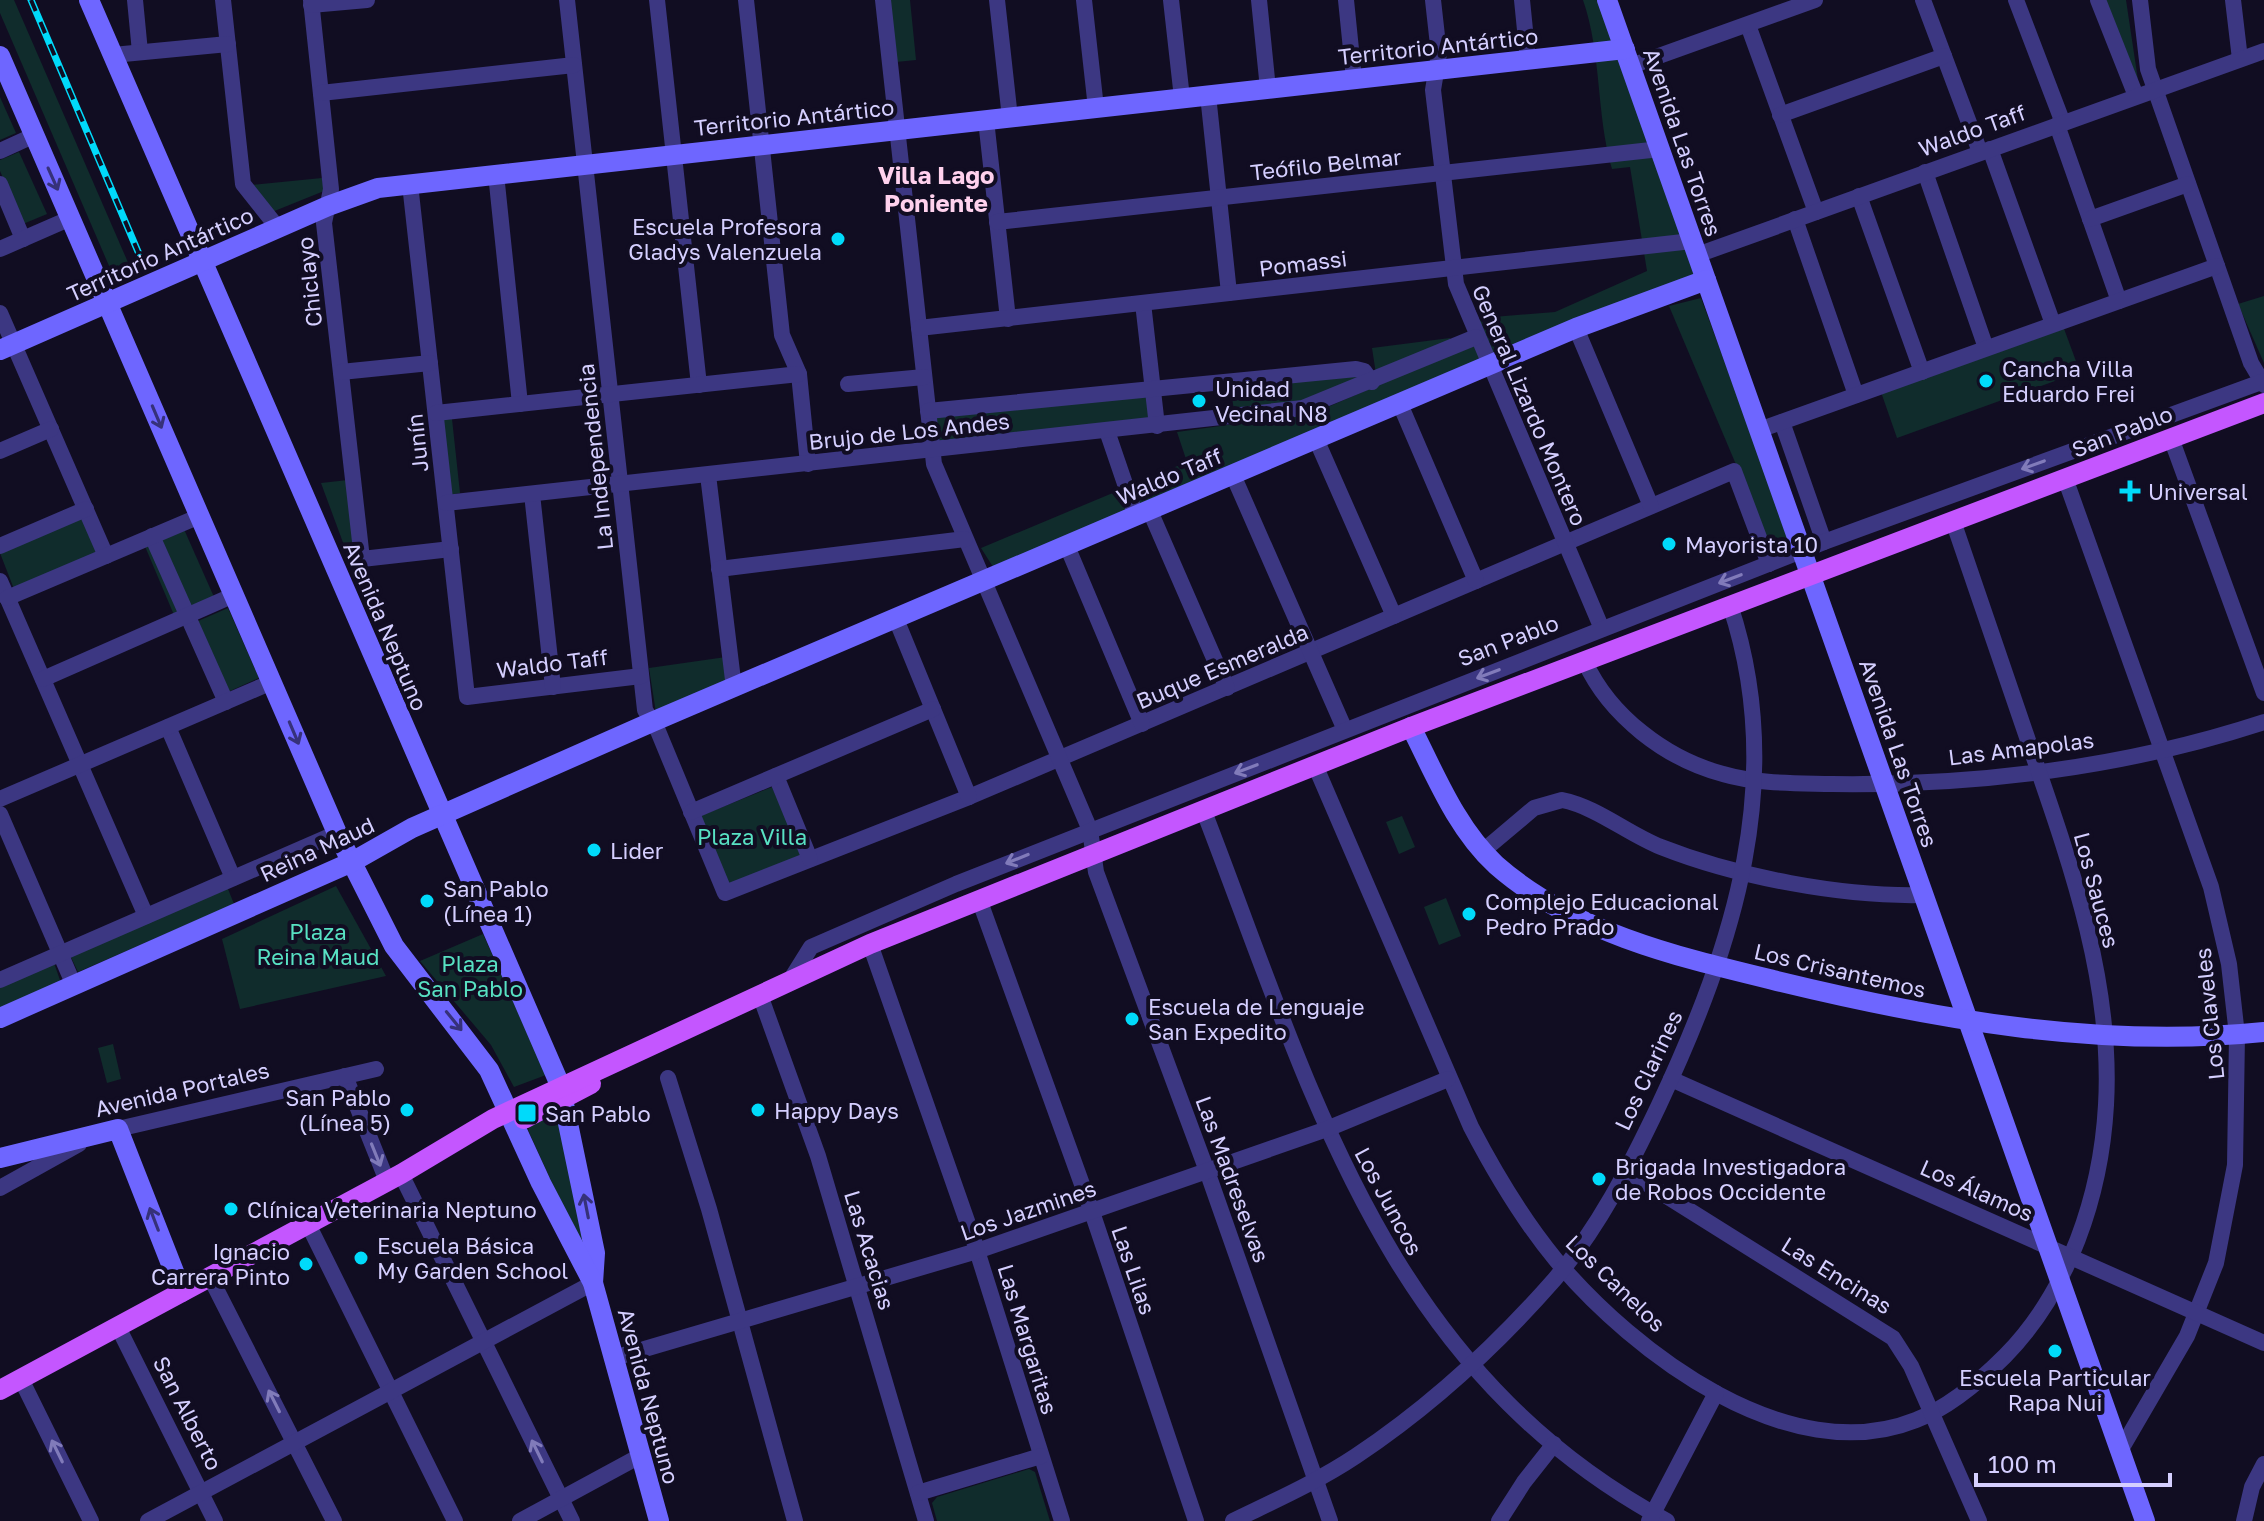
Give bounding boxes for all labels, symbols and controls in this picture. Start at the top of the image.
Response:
street label: Territorio Antártico [1337,22,1539,70]
street label: Avenida Las Torres [1638,44,1728,240]
street label: Territorio Antártico [693,93,895,141]
street label: Waldo Taff [1915,98,2029,162]
street label: Teófilo Belmar [1249,143,1403,185]
district label: Villa Lago Poniente [878,160,994,217]
one-way arrow [47,166,62,191]
street label: Territorio Antártico [63,201,257,307]
place label: Escuela Profesora Gladys Valenzuela [628,213,822,265]
marker: Escuela Profesora Gladys Valenzuela [829,230,847,248]
street label: Chiclayo [291,236,327,328]
street label: Pomassi [1257,244,1349,282]
street label: General Lizardo Montero [1467,280,1593,530]
place label: Cancha Villa Eduardo Frei [2002,355,2135,407]
street label: La Independencia [572,362,618,552]
marker: Cancha Villa Eduardo Frei [1977,372,1995,390]
place label: Unidad Vecinal N8 [1215,375,1328,427]
marker: Unidad Vecinal N8 [1190,392,1208,410]
street label: San Pablo [2068,399,2176,463]
one-way arrow [150,404,165,429]
street label: Brujo de Los Andes [807,407,1011,455]
street label: Junín [401,413,433,473]
street label: Waldo Taff [1112,442,1226,510]
one-way arrow [2021,459,2046,474]
place label: Universal [2148,478,2248,505]
marker: Universal [2119,480,2141,502]
place label: Mayorista 10 [1685,531,1818,558]
marker: Mayorista 10 [1660,535,1678,553]
street label: Avenida Neptuno [338,538,434,714]
one-way arrow [1718,573,1743,587]
street label: San Pablo [1454,608,1562,672]
street label: Buque Esmeralda [1132,618,1312,714]
street label: Waldo Taff [495,643,609,683]
street label: Avenida Las Torres [1854,655,1944,851]
one-way arrow [1476,668,1501,682]
one-way arrow [287,720,302,745]
street label: Las Amapolas [1946,726,2096,770]
one-way arrow [1234,763,1258,777]
street label: Reina Maud [256,811,378,887]
park label: Plaza Villa [697,823,807,850]
street label: Los Sauces [2069,829,2125,951]
place label: Lider [610,837,664,864]
marker: Lider [585,841,603,859]
one-way arrow [1005,853,1030,868]
place label: San Pablo (Línea 1) [443,875,549,927]
place label: Complejo Educacional Pedro Prado [1485,888,1719,940]
marker: San Pablo (Línea 1) [418,892,436,910]
marker: Complejo Educacional Pedro Prado [1460,905,1478,923]
park label: Plaza Reina Maud [256,918,380,970]
street label: Los Crisantemos [1752,937,1928,1003]
street label: Los Claveles [2189,947,2229,1081]
park label: Plaza San Pablo [417,950,523,1002]
place label: Escuela de Lenguaje San Expedito [1148,993,1364,1045]
street label: Los Clarines [1608,1006,1688,1134]
marker: Escuela de Lenguaje San Expedito [1123,1010,1141,1028]
one-way arrow [445,1011,463,1031]
street label: Avenida Portales [92,1056,272,1122]
place label: San Pablo (Línea 5) [285,1084,391,1136]
street label: Las Madreselvas [1190,1092,1276,1266]
place label: Happy Days [774,1097,899,1124]
place label: San Pablo [545,1100,651,1127]
marker: San Pablo (Línea 5) [398,1101,416,1119]
marker: Happy Days [749,1101,767,1119]
marker: San Pablo [516,1102,538,1124]
one-way arrow [370,1142,385,1167]
street label: Los Juncos [1349,1142,1429,1260]
place label: Brigada Investigadora de Robos Occidente [1615,1153,1846,1205]
street label: Los Álamos [1916,1153,2038,1227]
marker: Brigada Investigadora de Robos Occidente [1590,1170,1608,1188]
street label: Los Jazmines [957,1174,1099,1246]
street label: Las Acacias [839,1187,901,1313]
one-way arrow [577,1193,592,1219]
place label: Clínica Veterinaria Neptuno [247,1196,537,1223]
marker: Clínica Veterinaria Neptuno [222,1200,240,1218]
one-way arrow [146,1207,160,1232]
street label: Las Lilas [1106,1222,1162,1318]
street label: Los Canelos [1561,1229,1671,1337]
street label: Las Encinas [1777,1230,1897,1320]
place label: Escuela Básica My Garden School [377,1232,568,1284]
place label: Ignacio Carrera Pinto [151,1238,290,1290]
marker: Escuela Básica My Garden School [352,1249,370,1267]
marker: Ignacio Carrera Pinto [297,1255,315,1273]
street label: Las Margaritas [992,1261,1064,1417]
street label: Avenida Neptuno [613,1305,685,1487]
marker: Escuela Particular Rapa Nui [2046,1342,2064,1360]
street label: San Alberto [148,1352,228,1474]
place label: Escuela Particular Rapa Nui [1959,1364,2151,1416]
one-way arrow [265,1390,281,1414]
scale bar [1976,1437,2170,1487]
one-way arrow [48,1440,63,1463]
one-way arrow [529,1440,545,1464]
text: 100 m [1988,1449,2057,1478]

